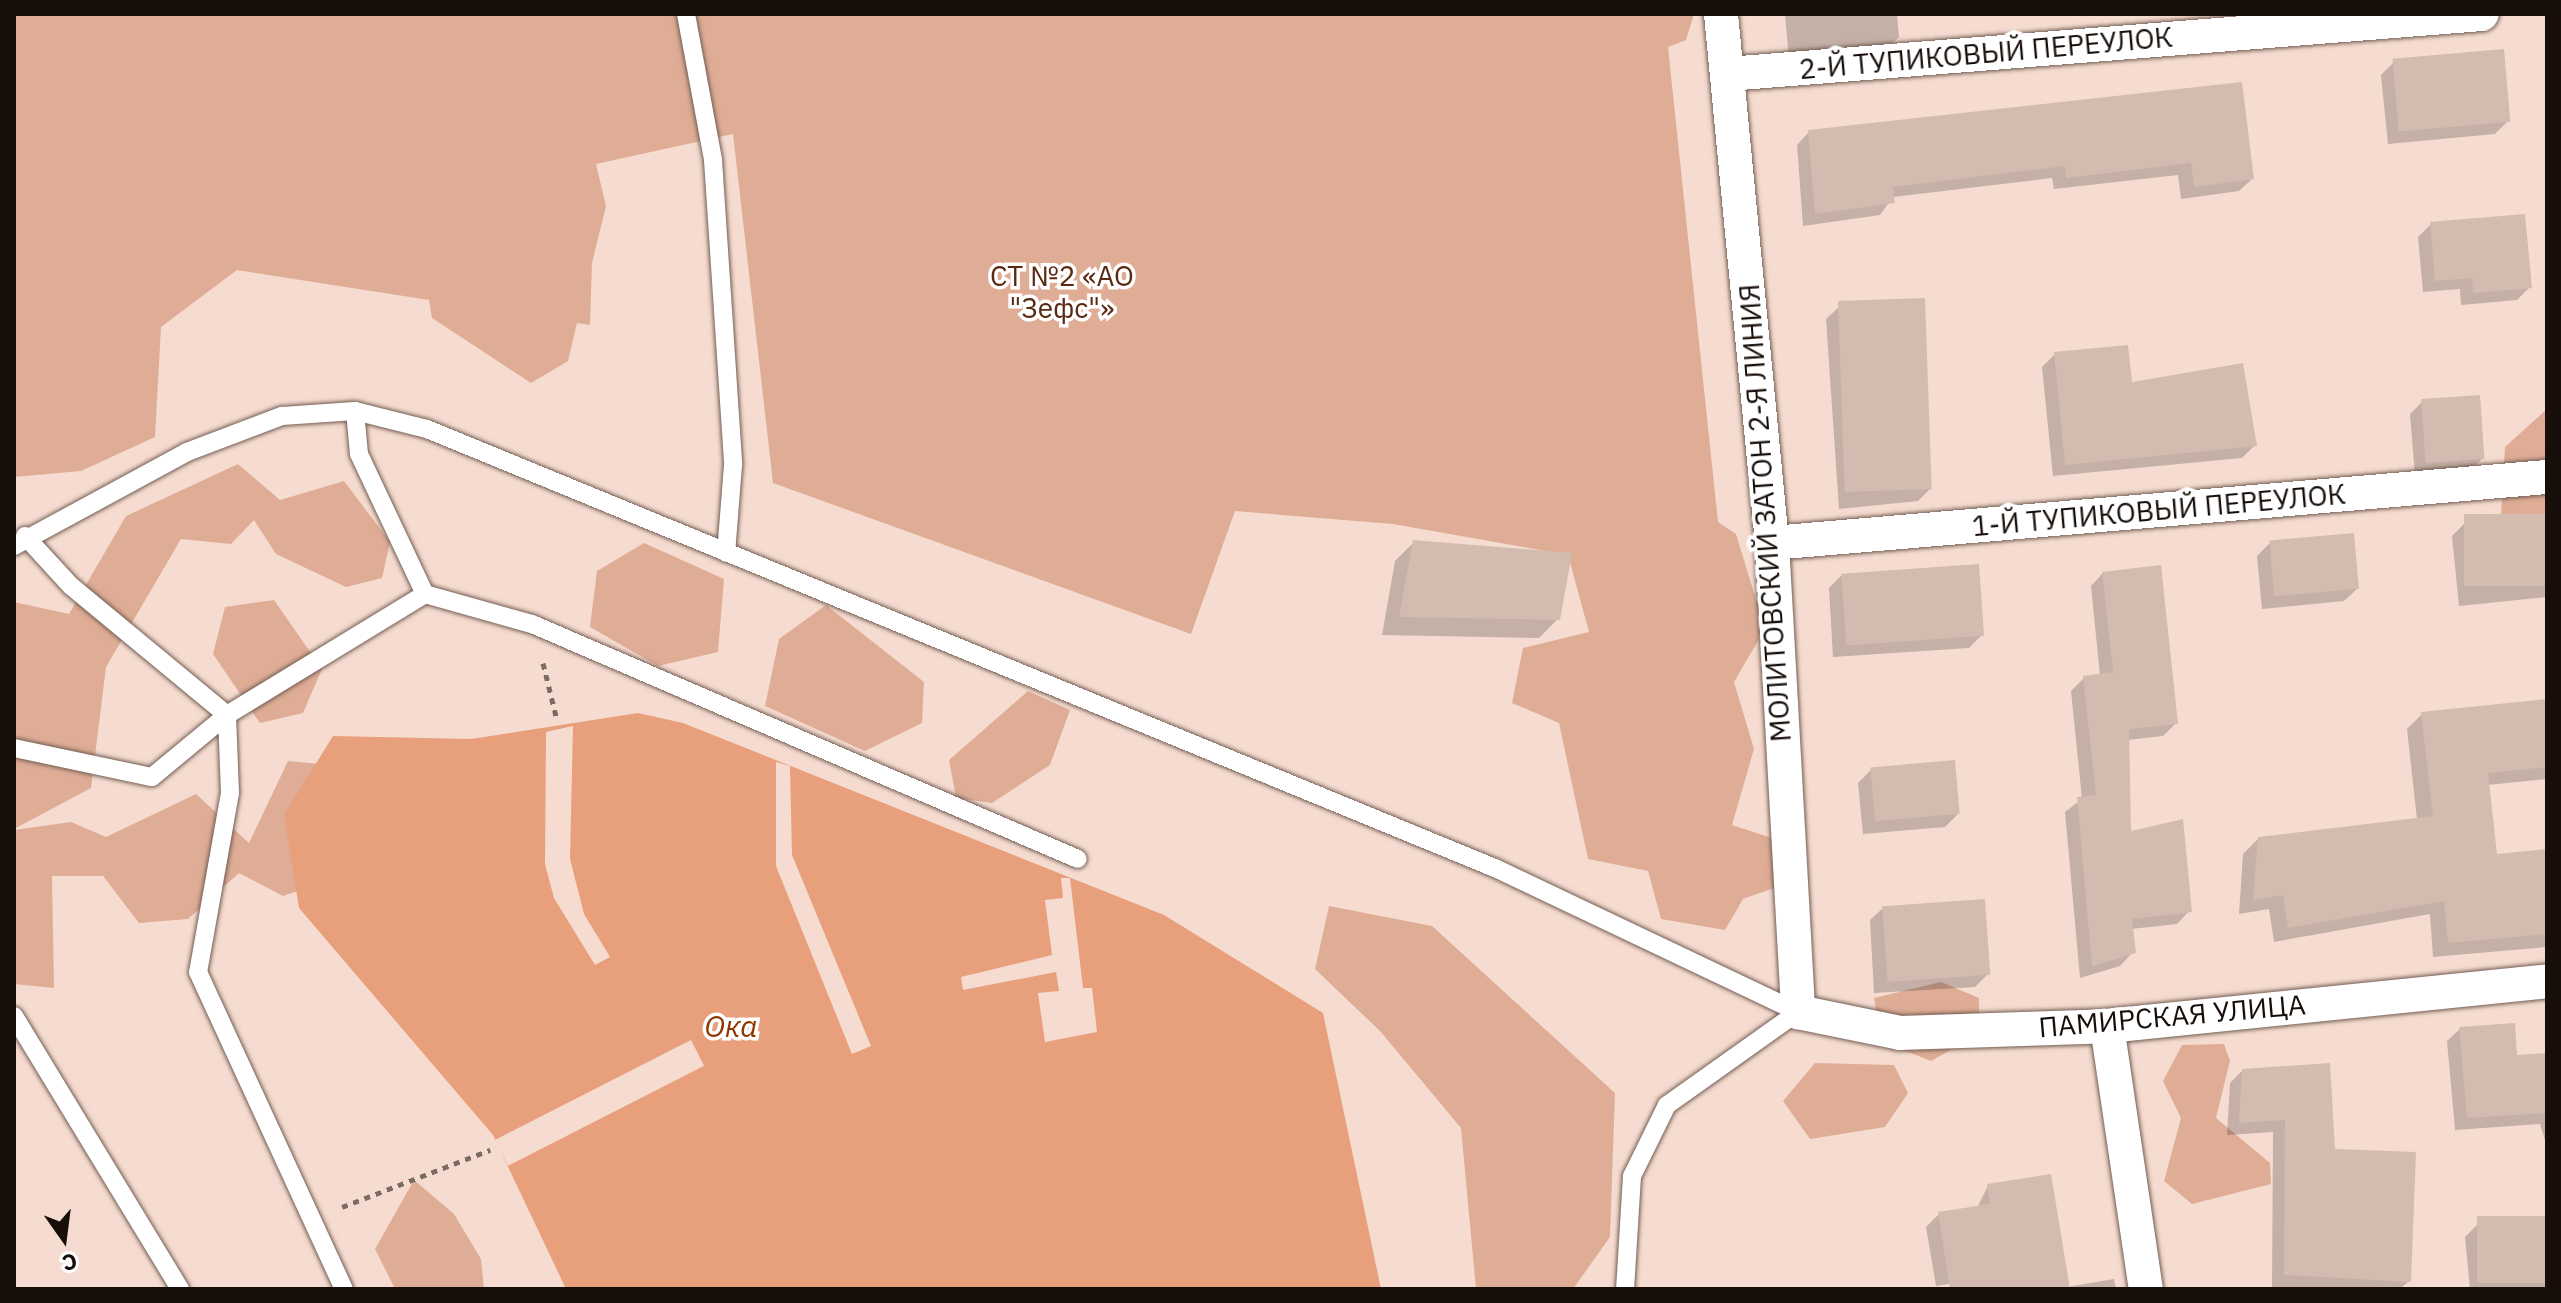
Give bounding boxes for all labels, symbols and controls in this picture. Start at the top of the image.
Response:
street label: 2-Й ТУПИКОВЫЙ ПЕРЕУЛОК [1798,20,2174,86]
park label: СТ №2 «АО "Зефс"» [990,259,1134,325]
street label: МОЛИТОВСКИЙ ЗАТОН 2-Я ЛИНИЯ [1732,283,1798,743]
street label: 1-Й ТУПИКОВЫЙ ПЕРЕУЛОК [1971,477,2347,543]
street label: ПАМИРСКАЯ УЛИЦА [2037,988,2307,1044]
water label: Ока [704,1008,758,1044]
north arrow [24,1199,104,1279]
text: С [59,1247,80,1279]

